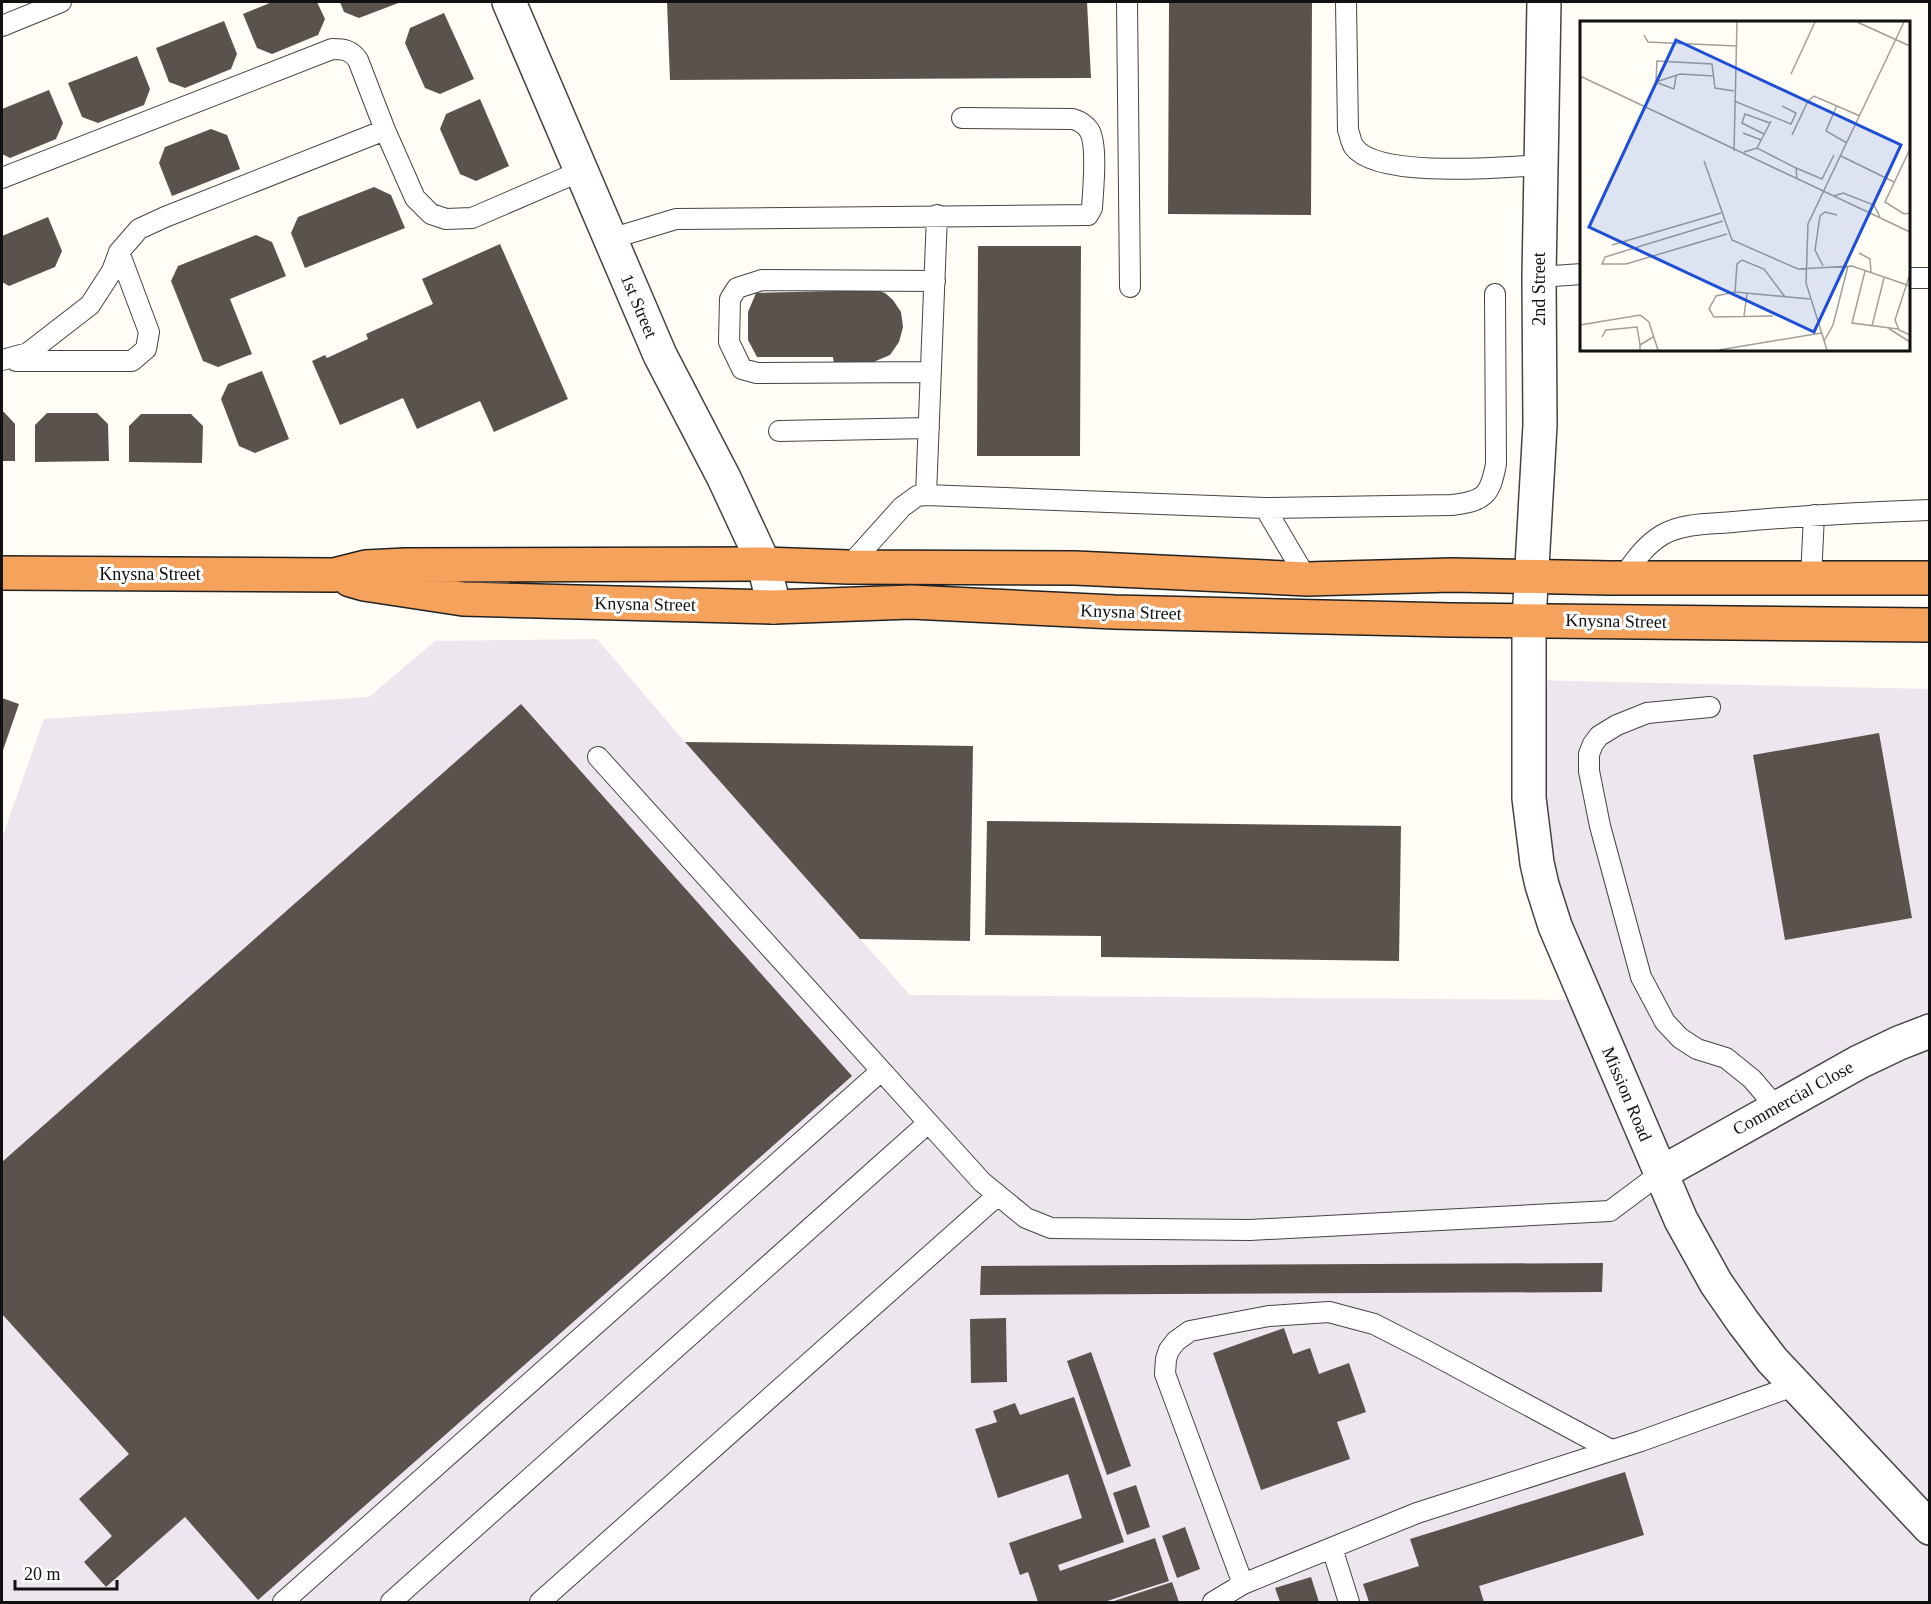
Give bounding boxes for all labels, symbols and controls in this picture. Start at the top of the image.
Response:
inset map [1580,21,1910,351]
street label: 2nd Street [1529,252,1549,326]
street label: 1st Street [617,271,661,341]
street label: Knysna Street [99,564,201,584]
street label: Knysna Street [594,593,696,615]
street label: Knysna Street [1080,600,1182,624]
street label: Knysna Street [1565,610,1667,632]
street label: Mission Road [1598,1044,1656,1144]
street label: Commercial Close [1729,1057,1857,1139]
scale bar [15,1553,117,1591]
text: 20 m [24,1564,61,1584]

